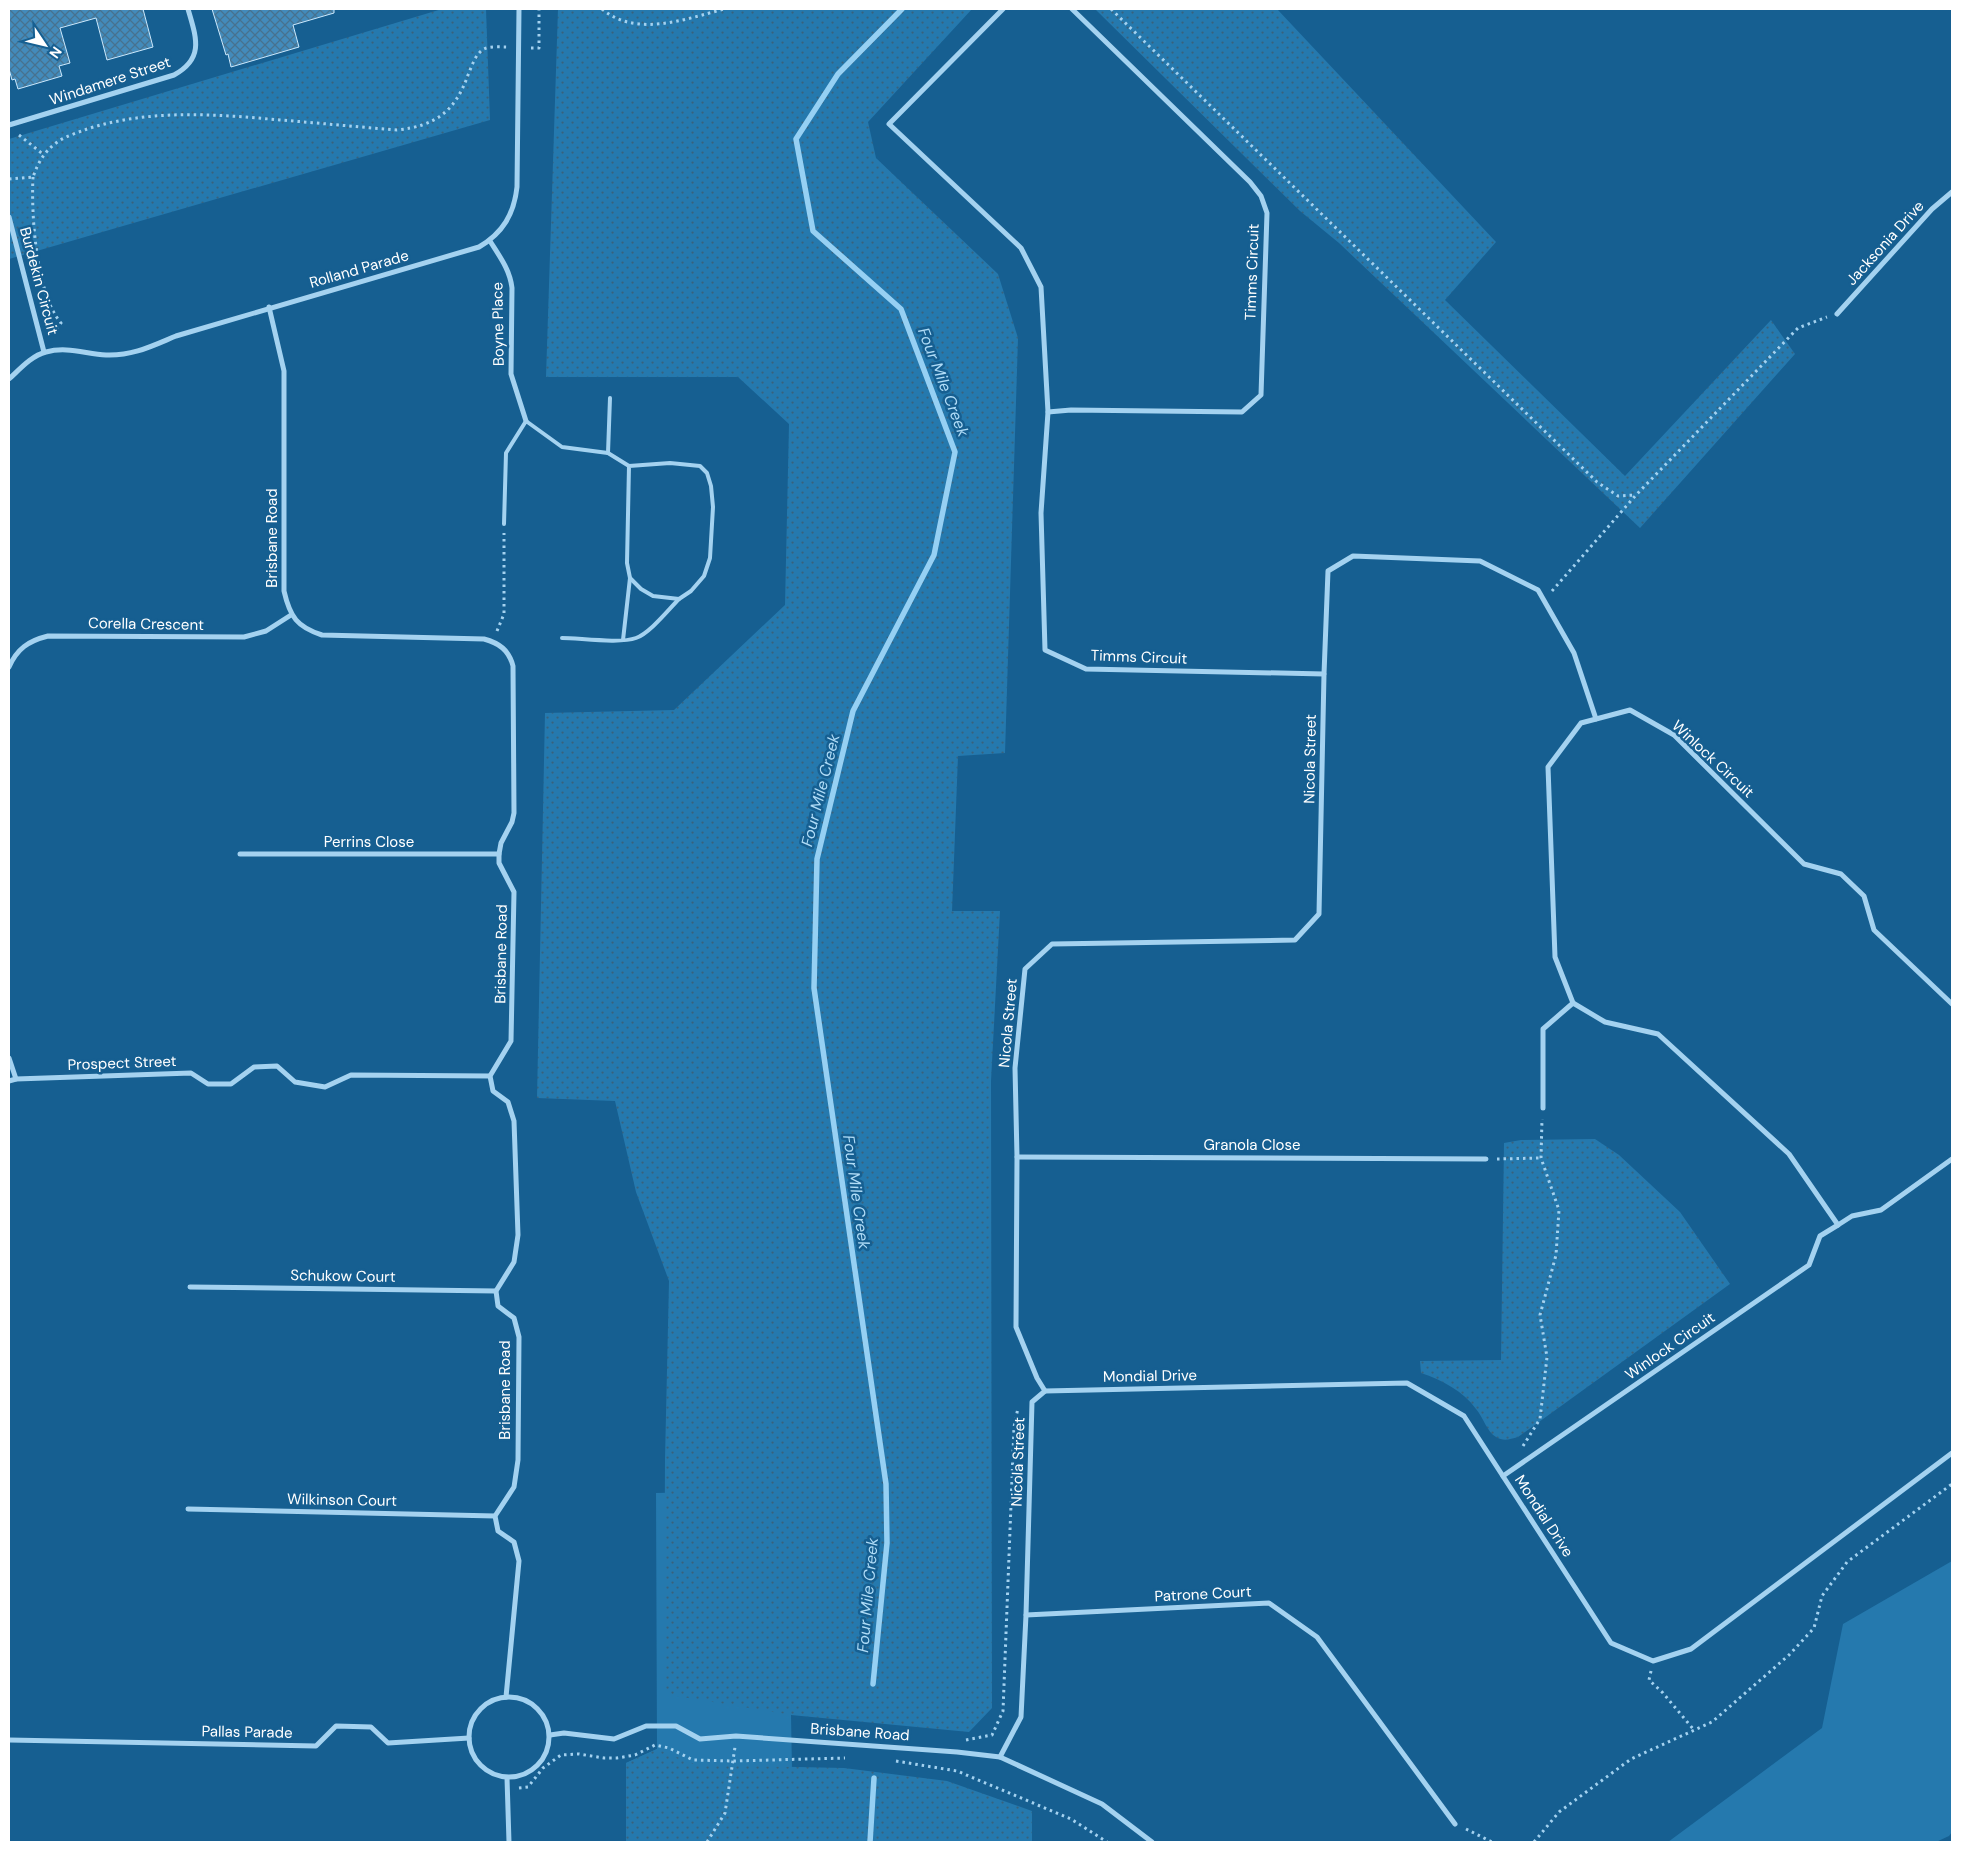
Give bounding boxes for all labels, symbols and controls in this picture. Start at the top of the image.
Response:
north arrow [20,20,70,70]
text: N [45,43,66,62]
street label: Windamere Street [47,52,173,110]
street label: Jacksonia Drive [1842,196,1928,290]
street label: Timms Circuit [1240,223,1264,321]
street label: Burdekin Circuit [15,225,63,337]
street label: Rolland Parade [307,245,411,293]
street label: Boyne Place [487,282,509,366]
water label: Four Mile Creek [913,325,974,441]
street label: Brisbane Road [262,488,282,588]
street label: Corella Crescent [88,613,204,635]
street label: Timms Circuit [1090,645,1188,669]
street label: Nicola Street [1299,714,1321,804]
street label: Winlock Circuit [1668,716,1758,802]
water label: Four Mile Creek [796,731,845,849]
street label: Perrins Close [324,832,414,852]
street label: Brisbane Road [490,904,512,1004]
street label: Nicola Street [994,977,1022,1068]
street label: Prospect Street [67,1051,177,1075]
water label: Four Mile Creek [838,1133,875,1251]
street label: Granola Close [1203,1135,1301,1155]
street label: Schukow Court [290,1265,396,1287]
street label: Winlock Circuit [1621,1308,1719,1384]
street label: Brisbane Road [495,1340,515,1440]
street label: Mondial Drive [1103,1365,1197,1387]
street label: Nicola Street [1006,1417,1030,1507]
street label: Mondial Drive [1510,1471,1578,1561]
street label: Wilkinson Court [287,1489,397,1511]
water label: Four Mile Creek [852,1536,883,1653]
street label: Patrone Court [1154,1581,1252,1607]
street label: Brisbane Road [810,1719,910,1745]
street label: Pallas Parade [201,1721,293,1743]

